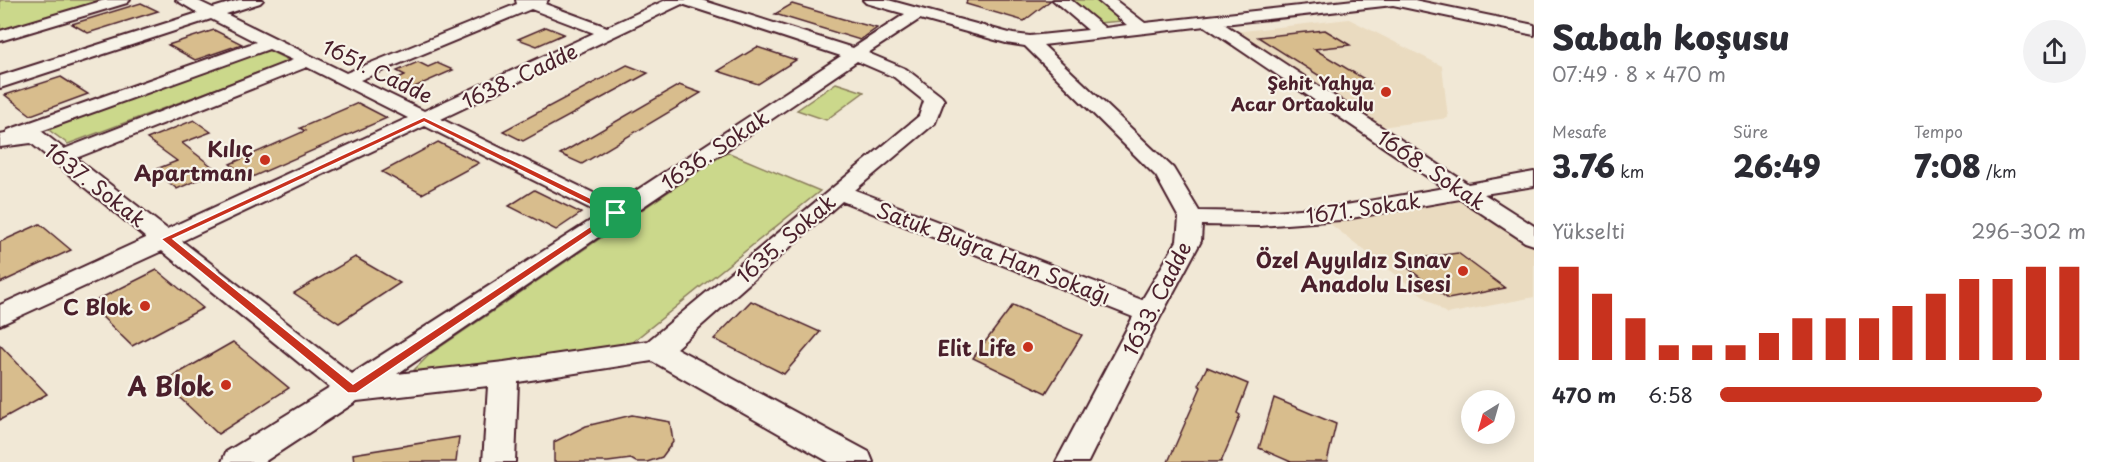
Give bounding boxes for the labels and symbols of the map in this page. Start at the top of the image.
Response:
street label: 1651. Cadde [317,29,439,111]
street label: 1638. Cadde [456,34,582,116]
place label: Şehit Yahya Acar Ortaokulu [1230,69,1374,117]
marker: Şehit Yahya Acar Ortaokulu [1379,85,1393,99]
street label: 1636. Sokak [653,101,775,197]
street label: 1668. Sokak [1371,121,1493,217]
place label: Kılıç Apartmanı [134,132,253,188]
street label: 1637. Sokak [38,134,154,234]
marker: Kılıç Apartmanı [258,153,272,167]
street label: 1671. Sokak [1304,183,1422,231]
street label: 1635. Sokak [728,186,842,290]
pin [590,187,641,238]
street label: Satuk Buğra Han Sokağı [872,193,1116,311]
street label: 1633. Cadde [1114,235,1198,361]
place label: Özel Ayyıldız Sınav Anadolu Lisesi [1256,243,1451,299]
marker: Özel Ayyıldız Sınav Anadolu Lisesi [1456,264,1470,278]
place label: C Blok [63,290,134,322]
marker: C Blok [138,299,152,313]
place label: Elit Life [937,331,1016,363]
marker: Elit Life [1021,340,1035,354]
place label: A Blok [127,366,214,405]
marker: A Blok [219,378,233,392]
north arrow [1461,390,1515,444]

